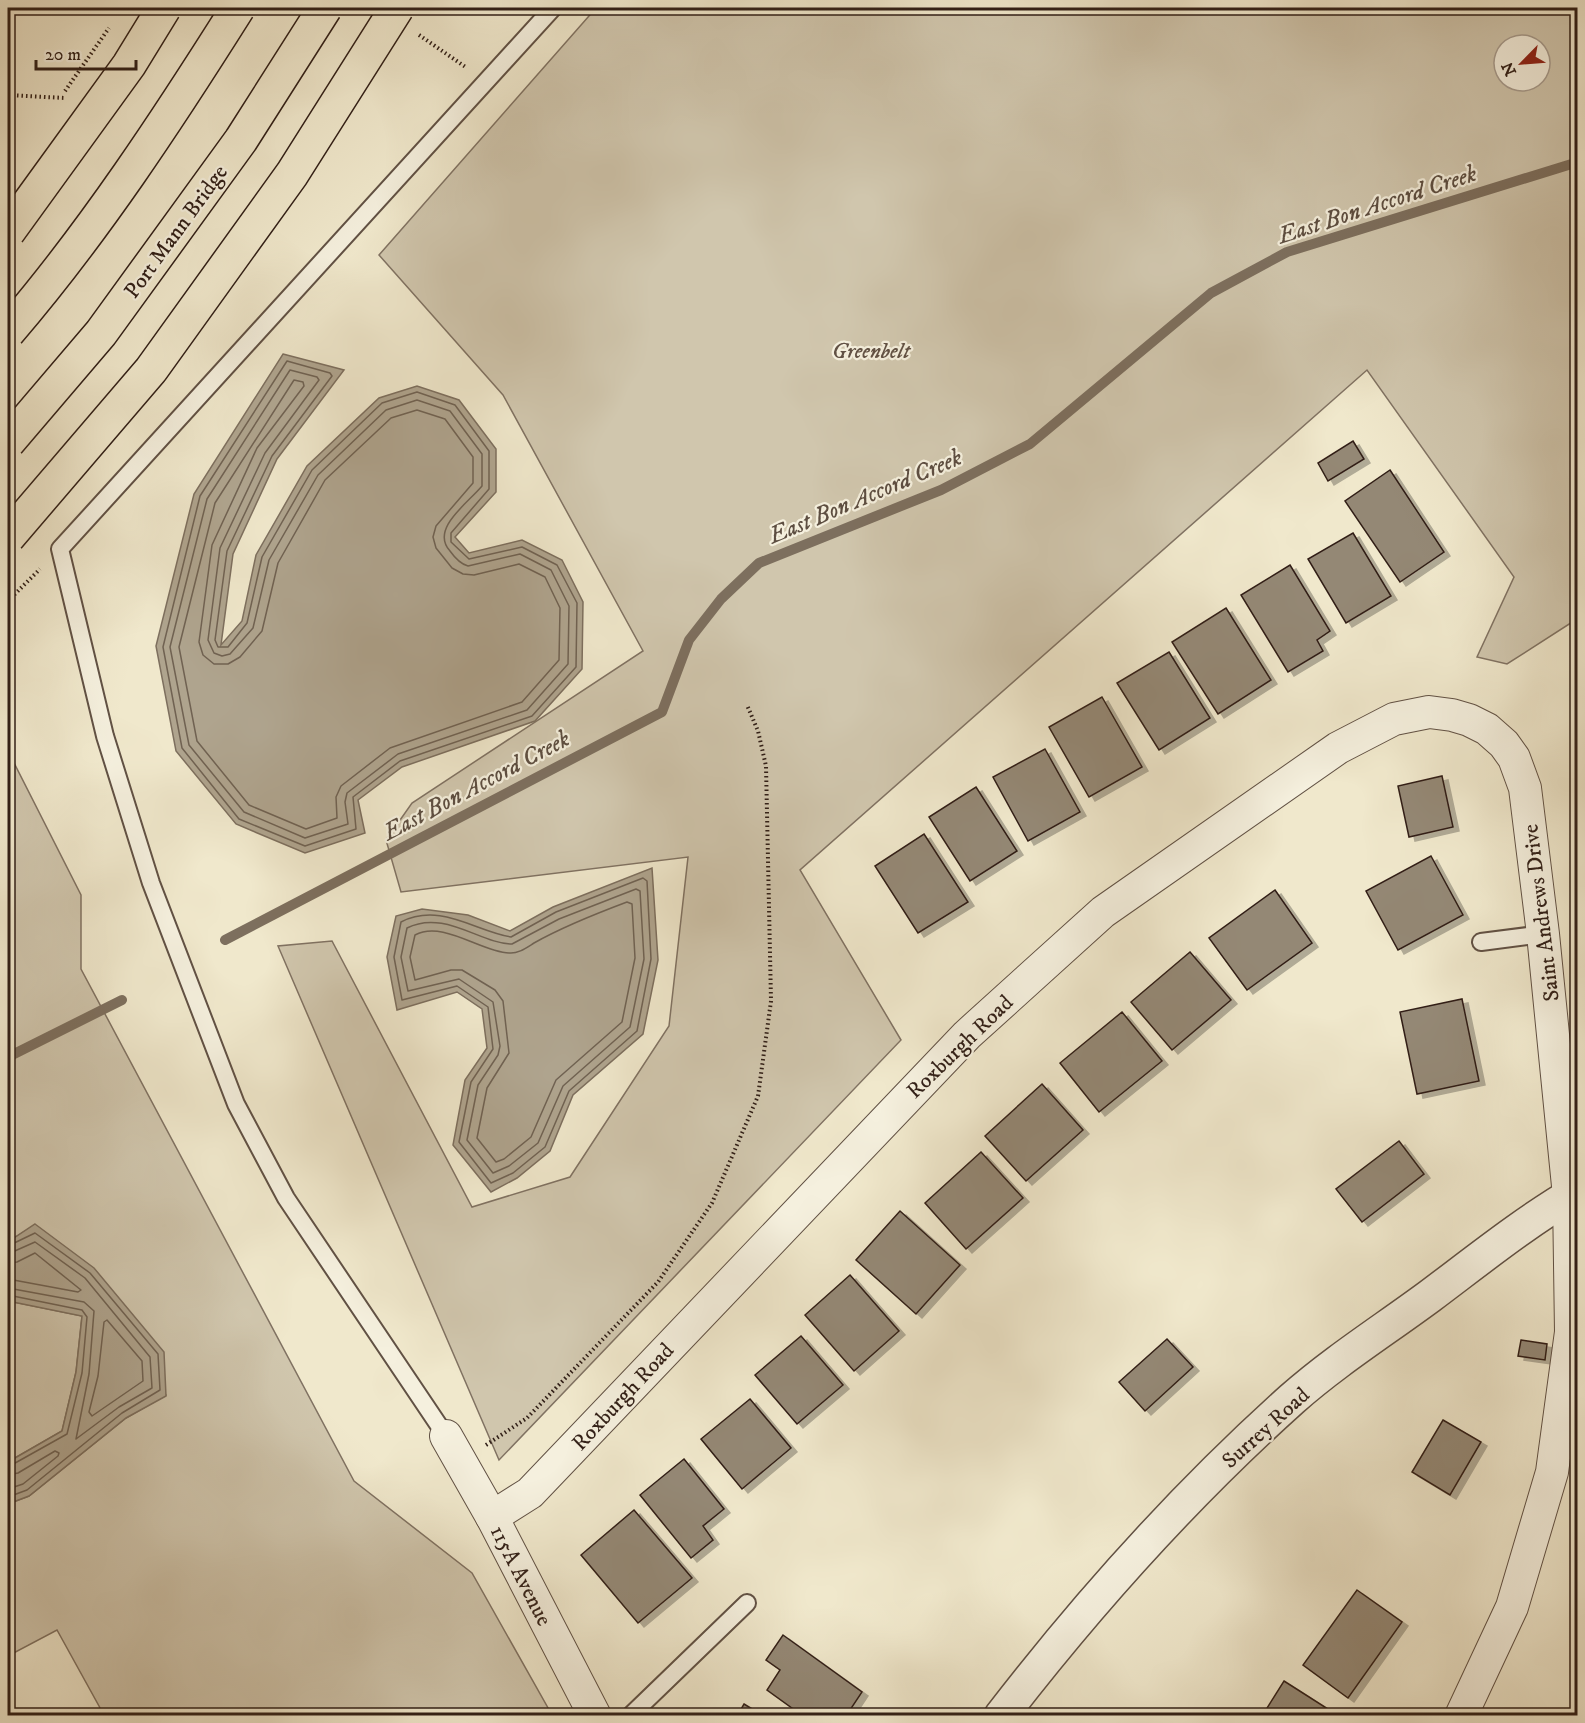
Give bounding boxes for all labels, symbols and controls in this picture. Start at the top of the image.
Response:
scale bar [36,33,136,71]
north arrow [1492,33,1552,93]
text: 20 m [45,44,81,66]
text: N [1497,59,1521,79]
water label: East Bon Accord Creek [1272,159,1480,252]
street label: Port Mann Bridge [119,160,234,304]
park label: Greenbelt [832,338,911,365]
water label: East Bon Accord Creek [762,443,967,552]
water label: East Bon Accord Creek [376,724,575,849]
street label: Saint Andrews Drive [1517,823,1566,1003]
street label: Roxburgh Road [901,990,1019,1105]
street label: Roxburgh Road [566,1337,680,1457]
street label: Surrey Road [1217,1382,1315,1474]
street label: 115A Avenue [484,1521,557,1630]

